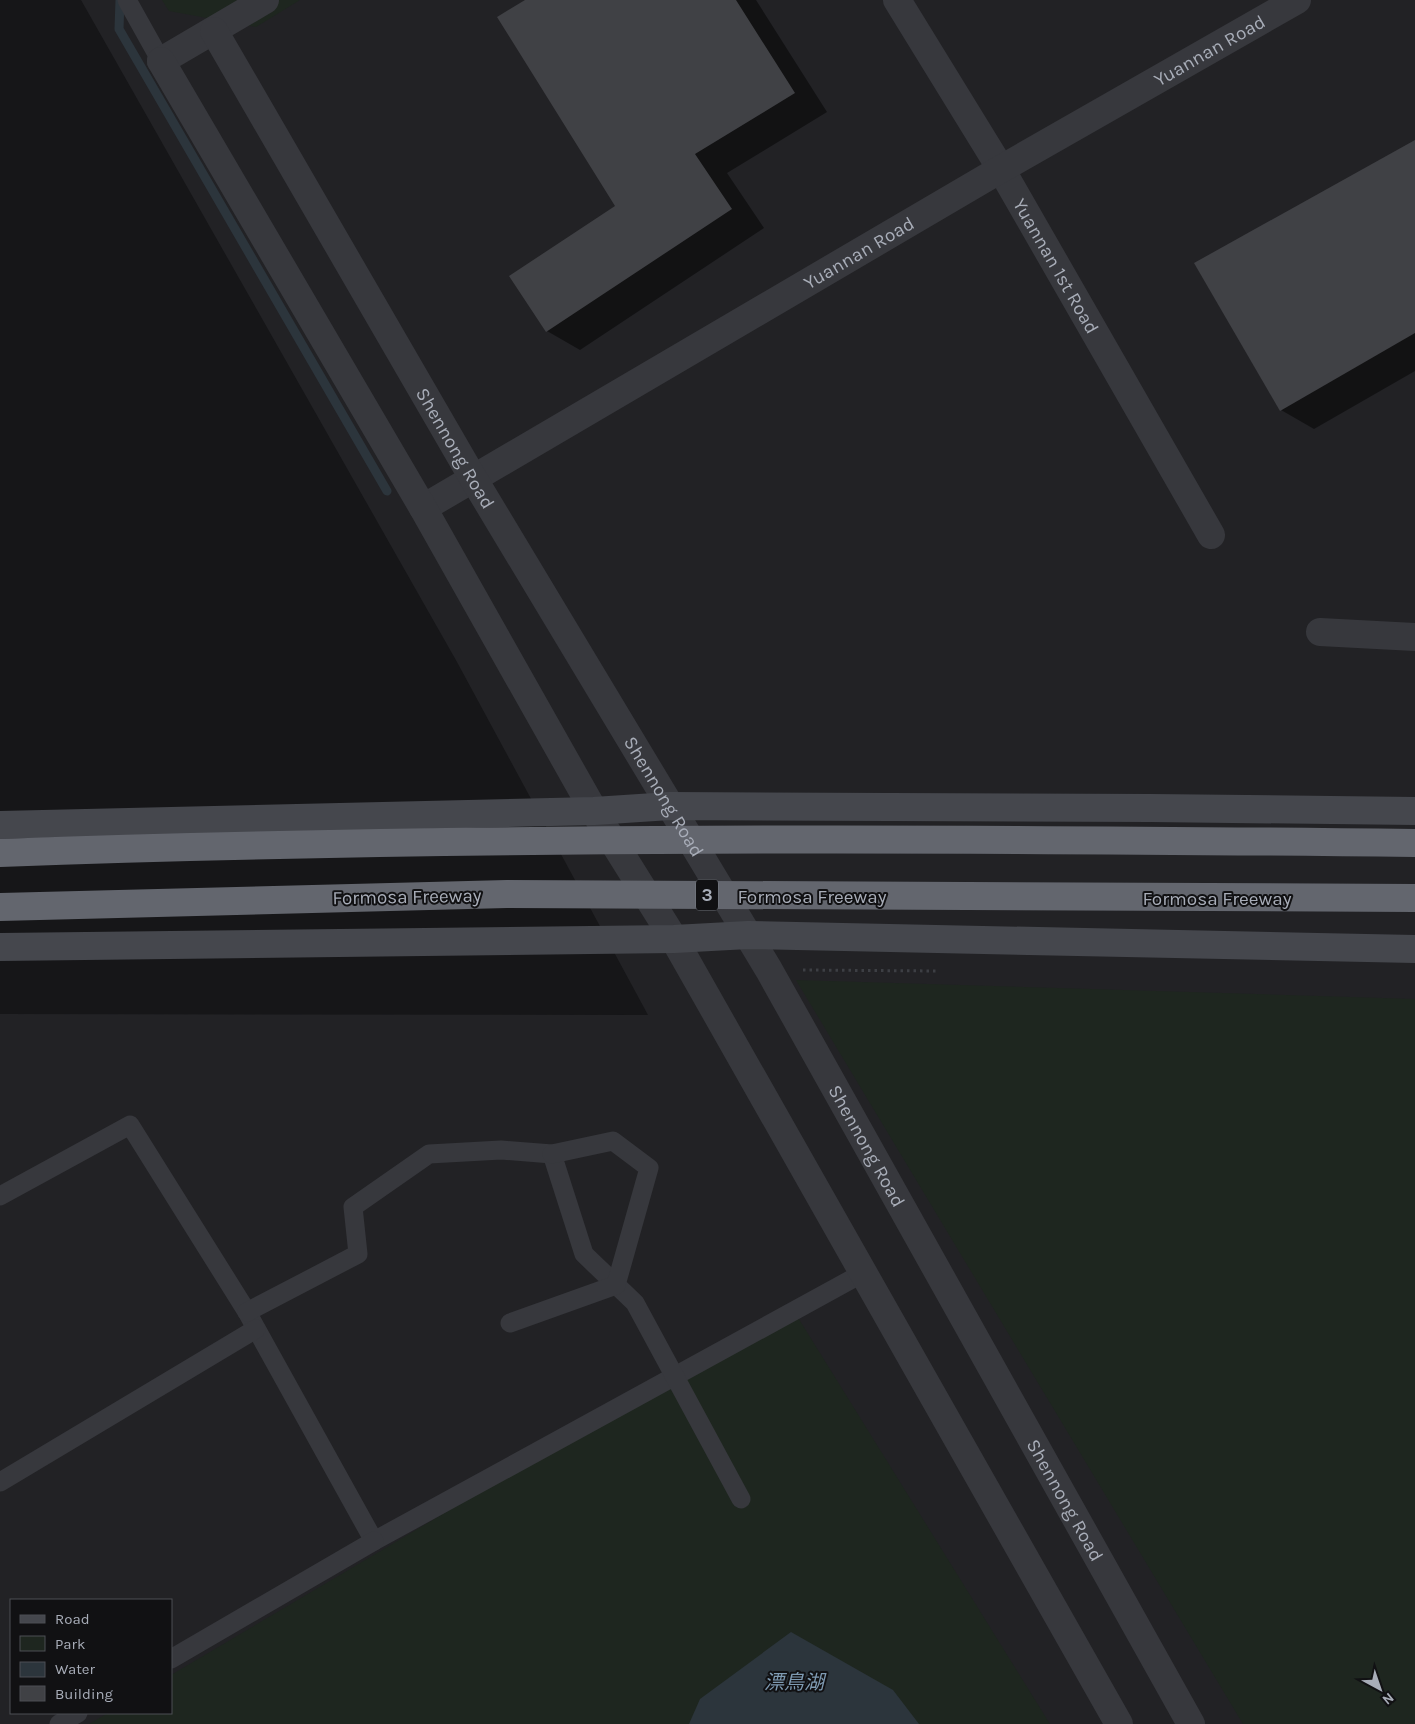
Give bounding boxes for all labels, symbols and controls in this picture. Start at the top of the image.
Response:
street label: Yuannan Road [1150,11,1269,91]
street label: Yuannan 1st Road [1008,195,1103,338]
street label: Yuannan Road [800,212,918,294]
street label: Shennong Road [411,384,499,513]
street label: Shennong Road [619,733,708,861]
road number: 3 [696,880,718,910]
street label: Formosa Freeway [332,885,482,909]
street label: Formosa Freeway [737,886,887,908]
street label: Formosa Freeway [1142,888,1292,910]
street label: Shennong Road [823,1081,909,1211]
street label: Shennong Road [1022,1435,1108,1565]
legend [10,1599,172,1714]
text: Road [55,1610,90,1628]
text: Park [55,1635,85,1653]
text: Water [55,1660,96,1678]
north arrow [1355,1664,1405,1714]
water label: 漂鳥湖 [764,1671,827,1694]
text: Building [55,1685,113,1703]
text: N [1379,1689,1397,1708]

